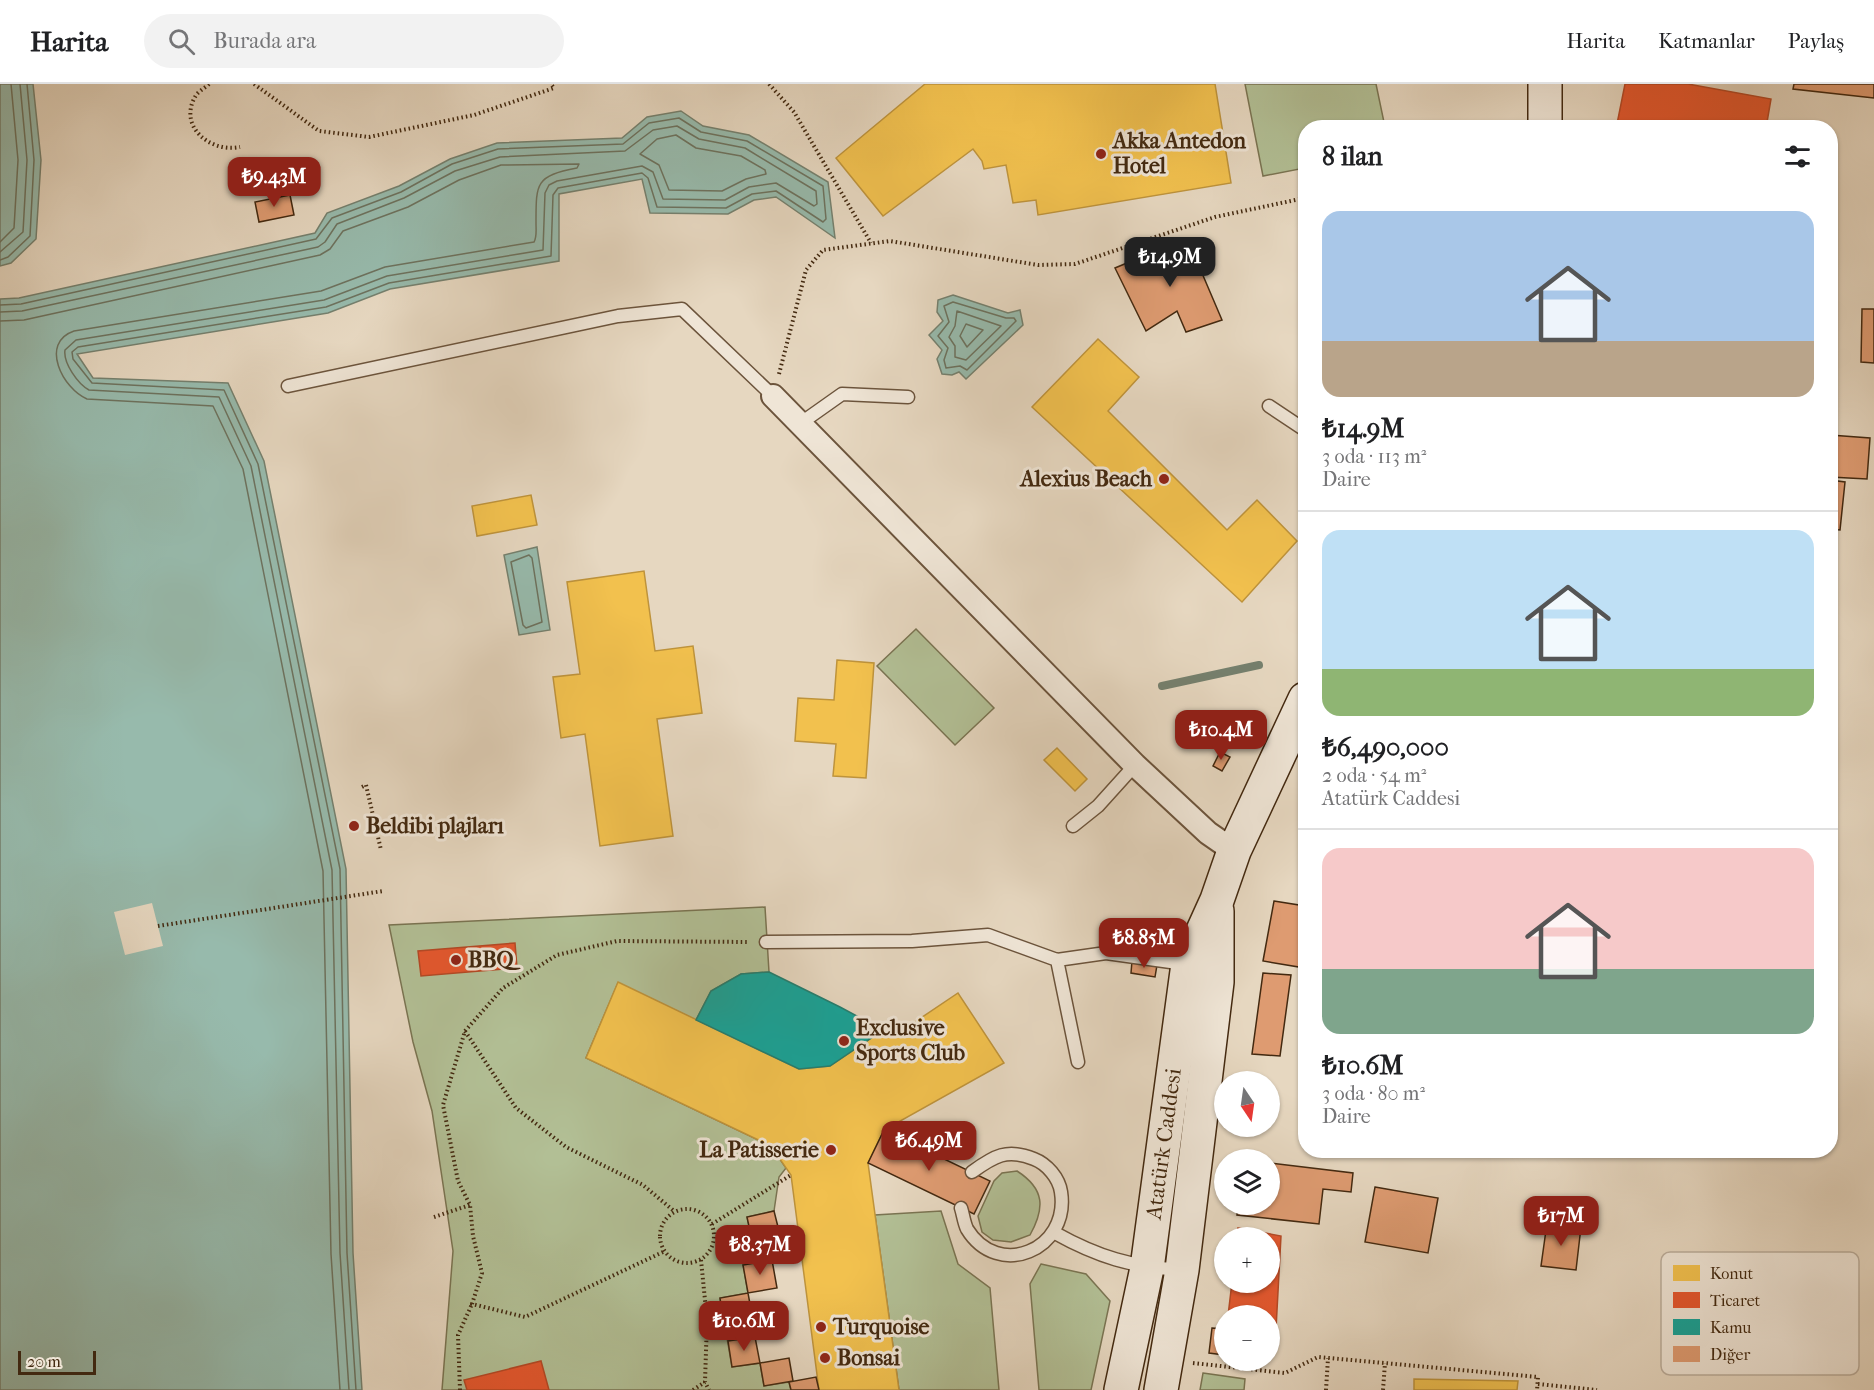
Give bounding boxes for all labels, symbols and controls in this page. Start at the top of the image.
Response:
search box [144,14,564,68]
text: Harita [30,25,108,58]
icon: search [165,25,198,58]
text: Burada ara [213,28,316,54]
text: Harita [1567,29,1625,53]
text: Katmanlar [1658,29,1755,53]
text: Paylaş [1788,29,1844,53]
place label: Akka Antedon Hotel [1111,128,1246,179]
icon: filters [1781,140,1814,173]
text: 8 ilan [1322,141,1383,172]
marker: Akka Antedon Hotel [1094,147,1108,161]
pin: ₺9.43M [225,157,323,208]
text: ₺9.43M [242,165,306,188]
pin: ₺14.9M [1121,237,1219,288]
text: ₺14.9M [1138,245,1202,268]
icon: home [1514,250,1622,358]
text: ₺14.9M [1322,413,1404,444]
text: 3 oda · 113 m² [1322,445,1426,468]
place label: Alexius Beach [1019,466,1153,492]
text: Daire [1322,468,1371,491]
marker: Alexius Beach [1157,472,1171,486]
icon: home [1514,569,1622,677]
pin: ₺10.4M [1172,710,1270,761]
text: ₺10.4M [1189,718,1253,741]
text: ₺6,490,000 [1322,732,1449,763]
text: 2 oda · 54 m² [1322,764,1426,787]
text: Atatürk Caddesi [1322,787,1460,810]
place label: Beldibi plajları [366,813,504,839]
marker: Beldibi plajları [347,819,361,833]
icon: home [1514,887,1622,995]
pin: ₺8.85M [1095,918,1193,969]
text: ₺8.85M [1113,926,1175,949]
place label: BBQ [468,947,521,973]
marker: BBQ [449,953,463,967]
place label: Exclusive Sports Club [856,1015,966,1066]
marker: Exclusive Sports Club [837,1034,851,1048]
text: ₺10.6M [1322,1050,1403,1081]
street label: Atatürk Caddesi [1141,1066,1187,1222]
north arrow [1214,1071,1280,1137]
map controls [1214,1071,1280,1371]
text: 3 oda · 80 m² [1322,1082,1425,1105]
text: Daire [1322,1105,1371,1128]
pin: ₺6.49M [880,1121,978,1172]
text: ₺6.49M [895,1129,963,1152]
place label: La Patisserie [699,1137,819,1163]
marker: La Patisserie [824,1143,838,1157]
button: layers [1214,1149,1280,1215]
pin: ₺17M [1525,1196,1597,1247]
text: ₺17M [1538,1204,1584,1227]
pin: ₺8.37M [711,1225,809,1276]
button: + [1214,1227,1280,1293]
text: ₺8.37M [729,1233,791,1256]
legend [1661,1252,1859,1375]
text: Konut [1710,1264,1753,1283]
text: Ticaret [1710,1291,1761,1310]
pin: ₺10.6M [695,1301,793,1352]
button: − [1214,1305,1280,1371]
text: ₺10.6M [713,1309,775,1332]
place label: Turquoise [832,1314,930,1340]
text: Kamu [1710,1318,1751,1337]
marker: Turquoise [814,1320,828,1334]
place label: Bonsai [837,1345,900,1371]
text: Diğer [1710,1345,1750,1364]
scale bar [18,1348,96,1376]
marker: Bonsai [818,1351,832,1365]
text: 20 m [27,1352,61,1371]

